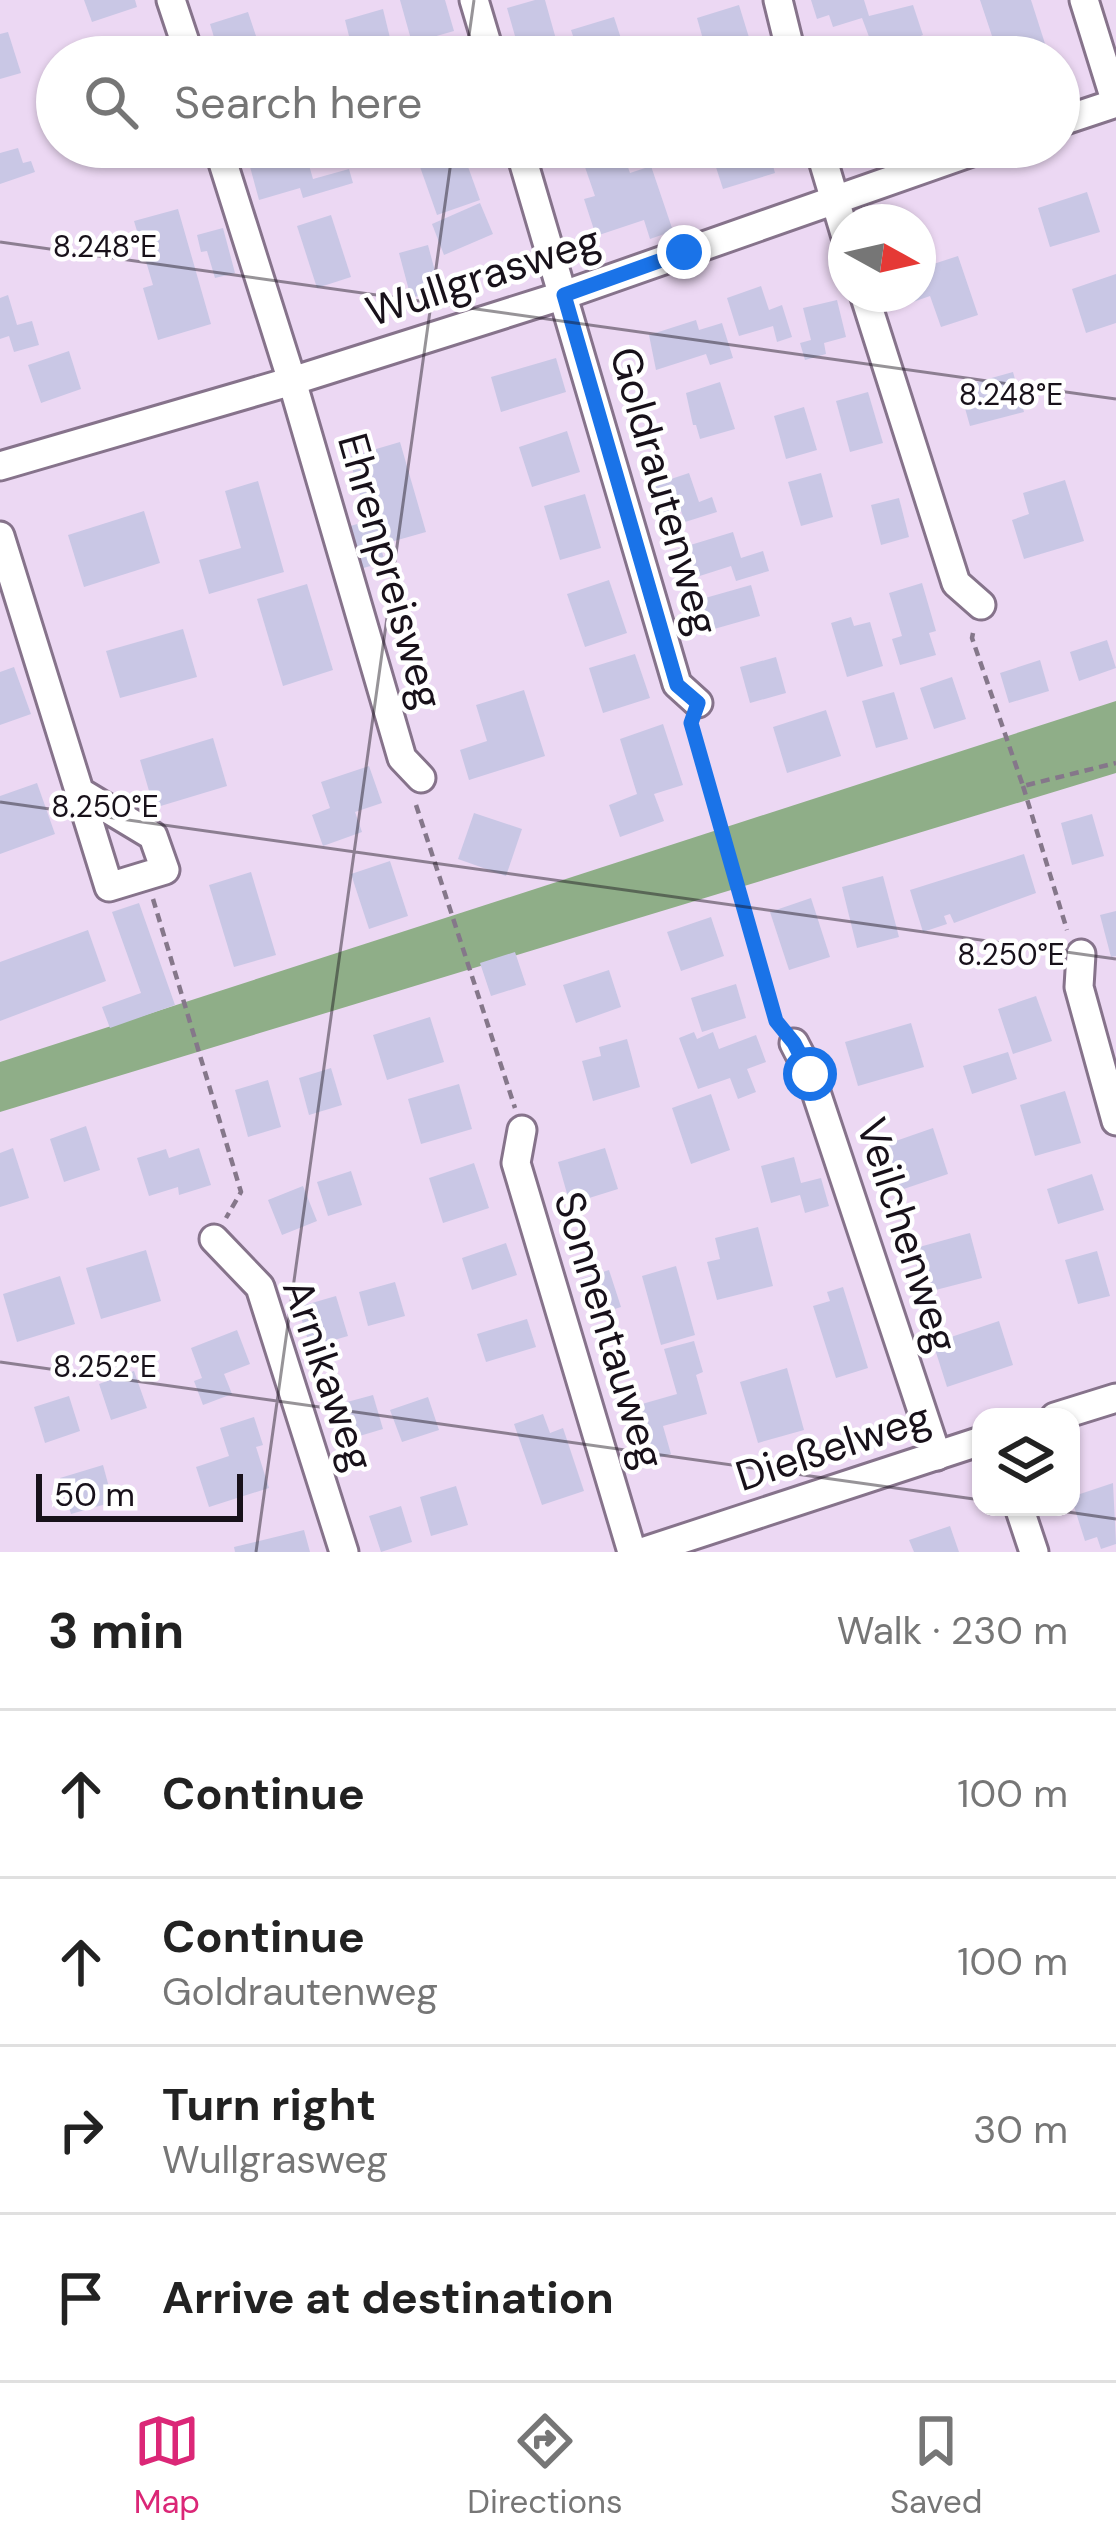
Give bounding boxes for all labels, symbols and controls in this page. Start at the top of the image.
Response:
search box [36,36,1080,168]
icon: search [78,69,144,135]
text: Search here [174,73,422,132]
north arrow [828,204,936,312]
street label: Wullgrasweg [359,212,607,339]
route end [657,225,711,279]
text: 8.248°E [53,227,157,266]
street label: Goldrautenweg [597,341,732,642]
text: 8.248°E [959,375,1063,414]
street label: Ehrenpreisweg [325,427,456,715]
text: 8.250°E [51,787,159,826]
text: 8.250°E [957,935,1065,974]
route start [783,1047,837,1101]
street label: Veilchenweg [844,1111,971,1359]
street label: Sonnentauweg [541,1185,678,1476]
street label: Arnikaweg [270,1272,387,1478]
text: 8.252°E [53,1347,157,1386]
street label: Dießelweg [729,1389,938,1504]
map controls [972,1408,1080,1516]
button: layers [972,1408,1080,1516]
scale bar [36,1468,243,1521]
text: 50 m [54,1473,135,1516]
text: 3 min [48,1597,184,1664]
text: Walk · 230 m [837,1605,1068,1656]
icon: ahead [48,1761,114,1827]
text: Continue [162,1764,365,1823]
text: 100 m [957,1768,1068,1819]
text: Continue [162,1907,365,1966]
icon: ahead [48,1929,114,1995]
text: 100 m [957,1936,1068,1987]
text: Goldrautenweg [162,1966,438,2017]
text: Turn right [162,2075,376,2134]
icon: right [48,2097,114,2163]
text: 30 m [973,2104,1068,2155]
text: Wullgrasweg [162,2134,388,2185]
icon: arrive [48,2265,114,2331]
text: Arrive at destination [162,2268,614,2327]
tab: Map [134,2408,200,2523]
tab: Directions [467,2408,623,2523]
tab: Saved [890,2408,982,2523]

